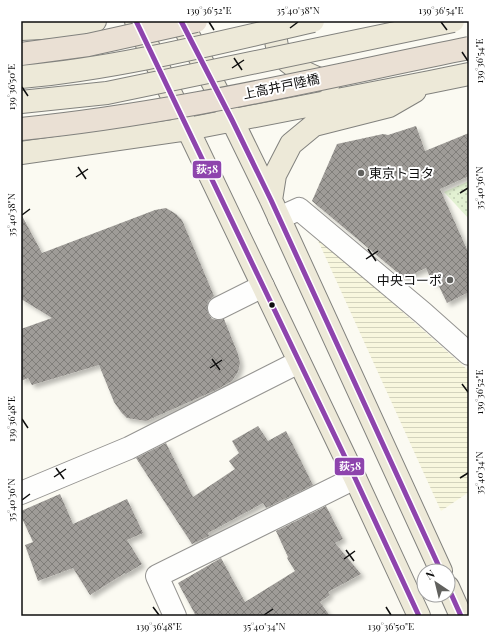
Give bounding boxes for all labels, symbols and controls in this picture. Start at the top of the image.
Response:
text: 139°36'52"E [186,3,232,17]
text: 35°40'38"N [276,3,320,17]
text: 139°36'54"E [418,3,464,17]
text: 139°36'54"E [472,38,486,84]
text: 139°36'50"E [4,64,18,110]
street label: 上高井戸陸橋 [241,69,321,102]
line badge: 荻58 [192,160,222,179]
text: 荻58 [196,161,218,176]
place label: 東京トヨタ [369,164,434,181]
text: 35°40'36"N [472,166,486,210]
marker: 東京トヨタ [356,168,366,178]
text: 35°40'38"N [4,193,18,237]
place label: 中央コーポ [377,271,442,288]
marker: 中央コーポ [445,275,455,285]
unlabelled marker [267,300,277,310]
text: 139°36'52"E [472,369,486,415]
text: 139°36'48"E [4,396,18,442]
text: 35°40'34"N [472,452,486,494]
line badge: 荻58 [334,457,365,476]
text: 荻58 [339,458,361,473]
text: 35°40'36"N [4,478,18,522]
north arrow [416,563,456,603]
text: N [422,566,438,583]
text: 139°36'48"E [136,619,182,633]
text: 35°40'34"N [243,619,285,633]
text: 139°36'50"E [368,619,414,633]

